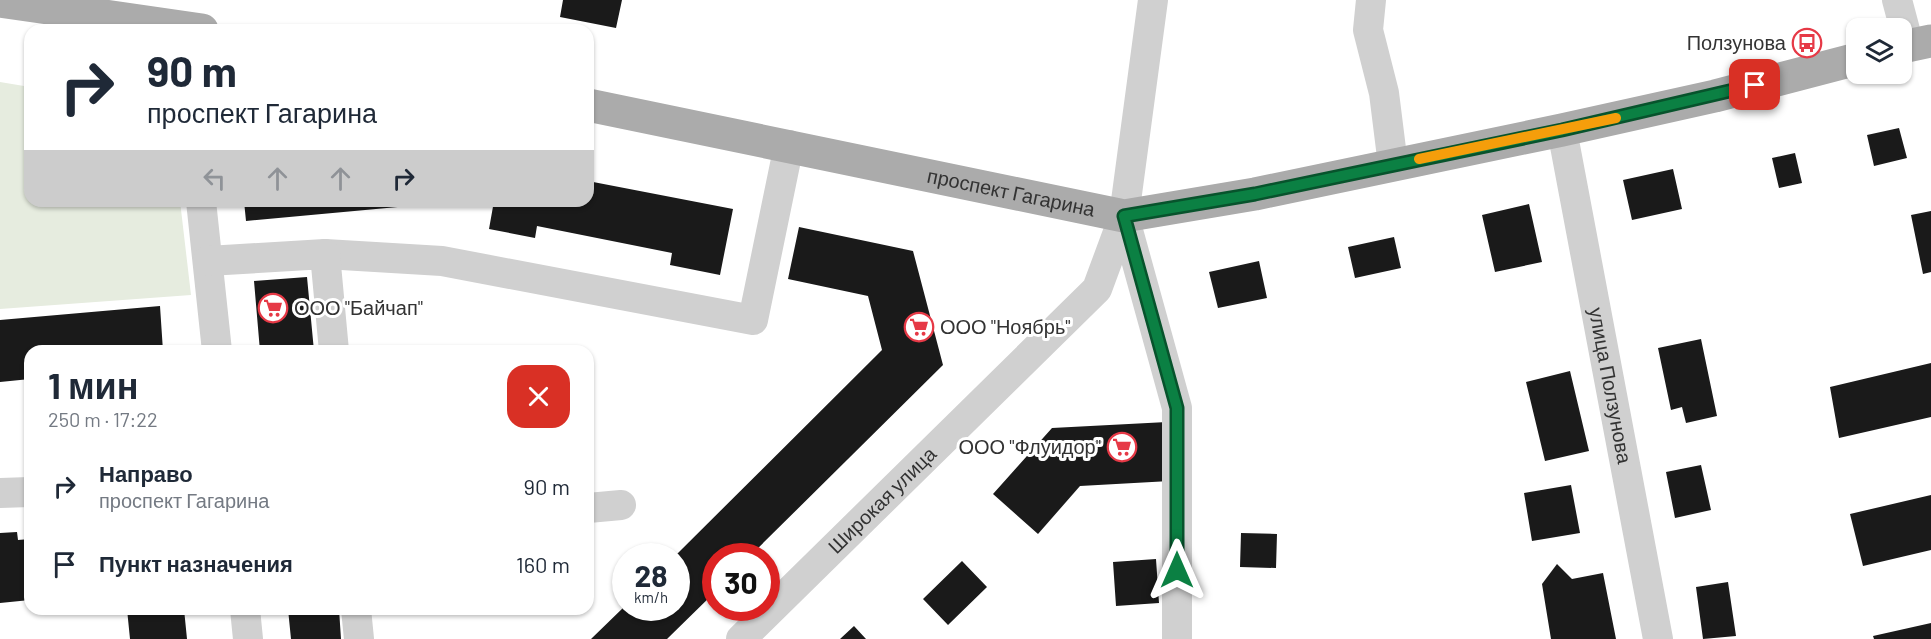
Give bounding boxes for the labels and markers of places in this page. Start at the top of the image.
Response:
bus stop icon: Ползунова [1791,27,1823,59]
place label: Ползунова [1687,30,1787,54]
pin [1729,59,1780,110]
supermarket icon: ООО "Байчап" [257,292,289,324]
place label: ООО "Байчап" [294,295,423,319]
supermarket icon: ООО "Ноябрь" [903,311,935,343]
place label: ООО "Ноябрь" [940,314,1071,338]
supermarket icon: ООО "Флуидор" [1106,431,1138,463]
place label: ООО "Флуидор" [959,434,1101,458]

